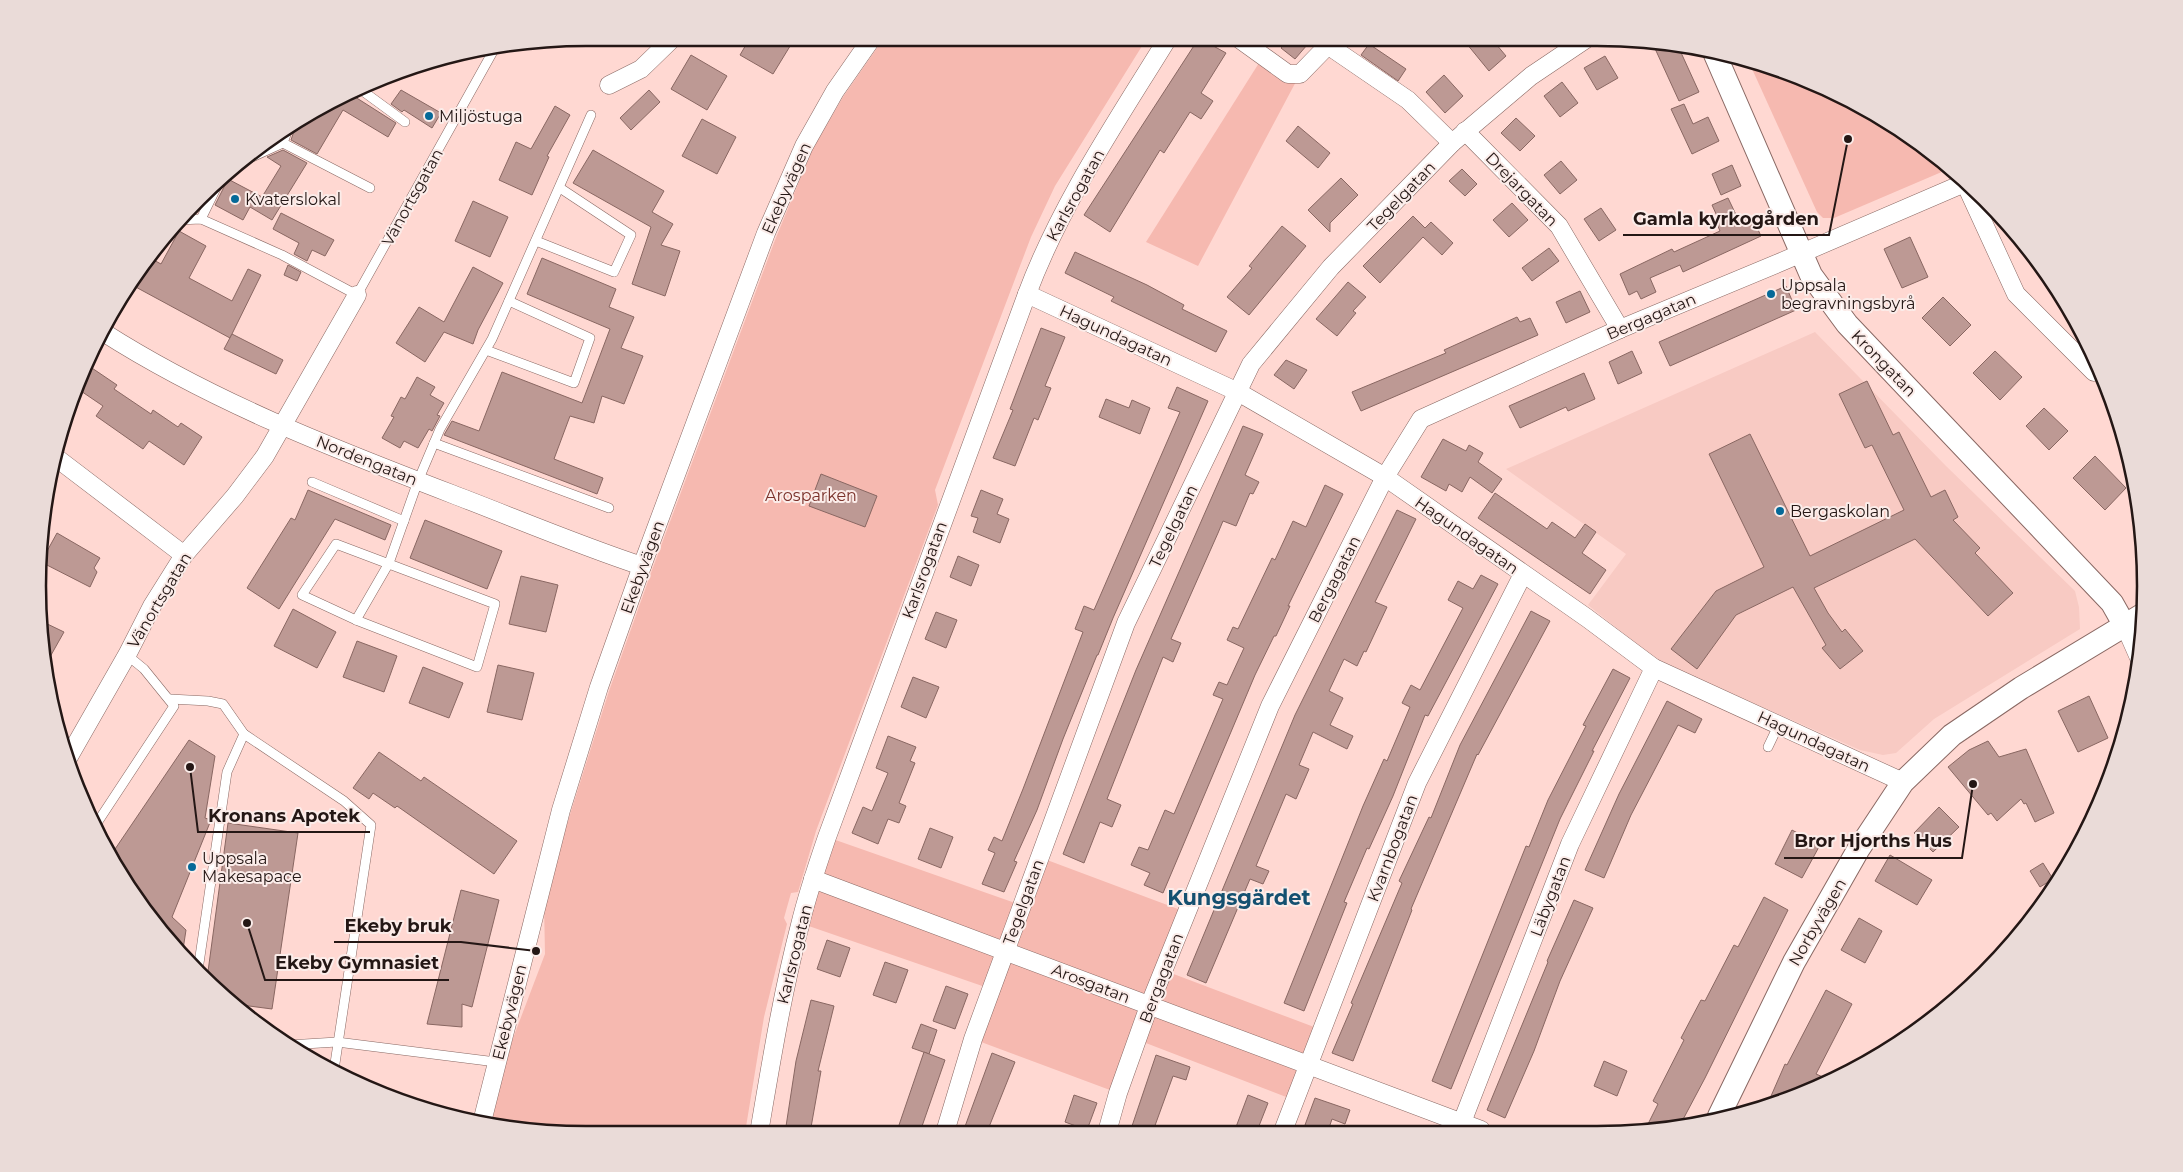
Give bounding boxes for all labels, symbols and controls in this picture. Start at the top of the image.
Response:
place label: Miljöstuga [439,107,523,126]
marker: Miljöstuga [423,110,435,122]
street label: Ekebyvägen [758,140,815,237]
street label: Vänortsgatan [378,145,447,249]
street label: Karlsrogatan [1042,146,1108,244]
street label: Drejargatan [1482,148,1562,230]
street label: Tegelgatan [1363,157,1439,235]
place label: Kvaterslokal [245,190,341,209]
marker: Kvaterslokal [229,193,241,205]
callout: Gamla kyrkogården [1623,202,1829,235]
text: Gamla kyrkogården [1633,208,1819,230]
place label: Uppsala begravningsbyrå [1781,276,1915,313]
marker: Uppsala begravningsbyrå [1765,288,1777,300]
street label: Bergagatan [1604,289,1699,344]
street label: Hagundagatan [1056,301,1175,370]
street label: Krongatan [1847,326,1920,401]
street label: Nordengatan [313,432,420,489]
street label: Tegelgatan [1145,482,1202,571]
park label: Arosparken [765,486,857,505]
street label: Hagundagatan [1411,493,1522,578]
place label: Bergaskolan [1790,502,1890,521]
marker: Bergaskolan [1774,505,1786,517]
street label: Ekebyvägen [617,518,668,616]
street label: Karlsrogatan [898,519,951,621]
street label: Bergagatan [1304,533,1365,626]
street label: Vänortsgatan [123,549,195,652]
street label: Hagundagatan [1754,707,1873,776]
street label: Kvarnbogatan [1363,792,1422,905]
callout: Kronans Apotek [198,799,370,832]
text: Kronans Apotek [208,805,360,827]
callout: Bror Hjorths Hus [1784,825,1962,858]
text: Bror Hjorths Hus [1794,830,1952,852]
place label: Uppsala Makesapace [202,849,302,886]
street label: Läbygatan [1526,853,1575,939]
street label: Tegelgatan [999,857,1048,948]
marker: Uppsala Makesapace [186,861,198,873]
street label: Norbyvägen [1785,875,1850,969]
district label: Kungsgärdet [1167,885,1311,910]
street label: Karlsrogatan [773,902,816,1006]
callout: Ekeby bruk [334,909,461,942]
text: Ekeby bruk [344,915,452,937]
street label: Bergagatan [1136,930,1187,1026]
callout: Ekeby Gymnasiet [265,947,449,980]
text: Ekeby Gymnasiet [275,952,439,974]
street label: Arosgatan [1049,960,1133,1007]
street label: Ekebyvägen [488,962,531,1062]

